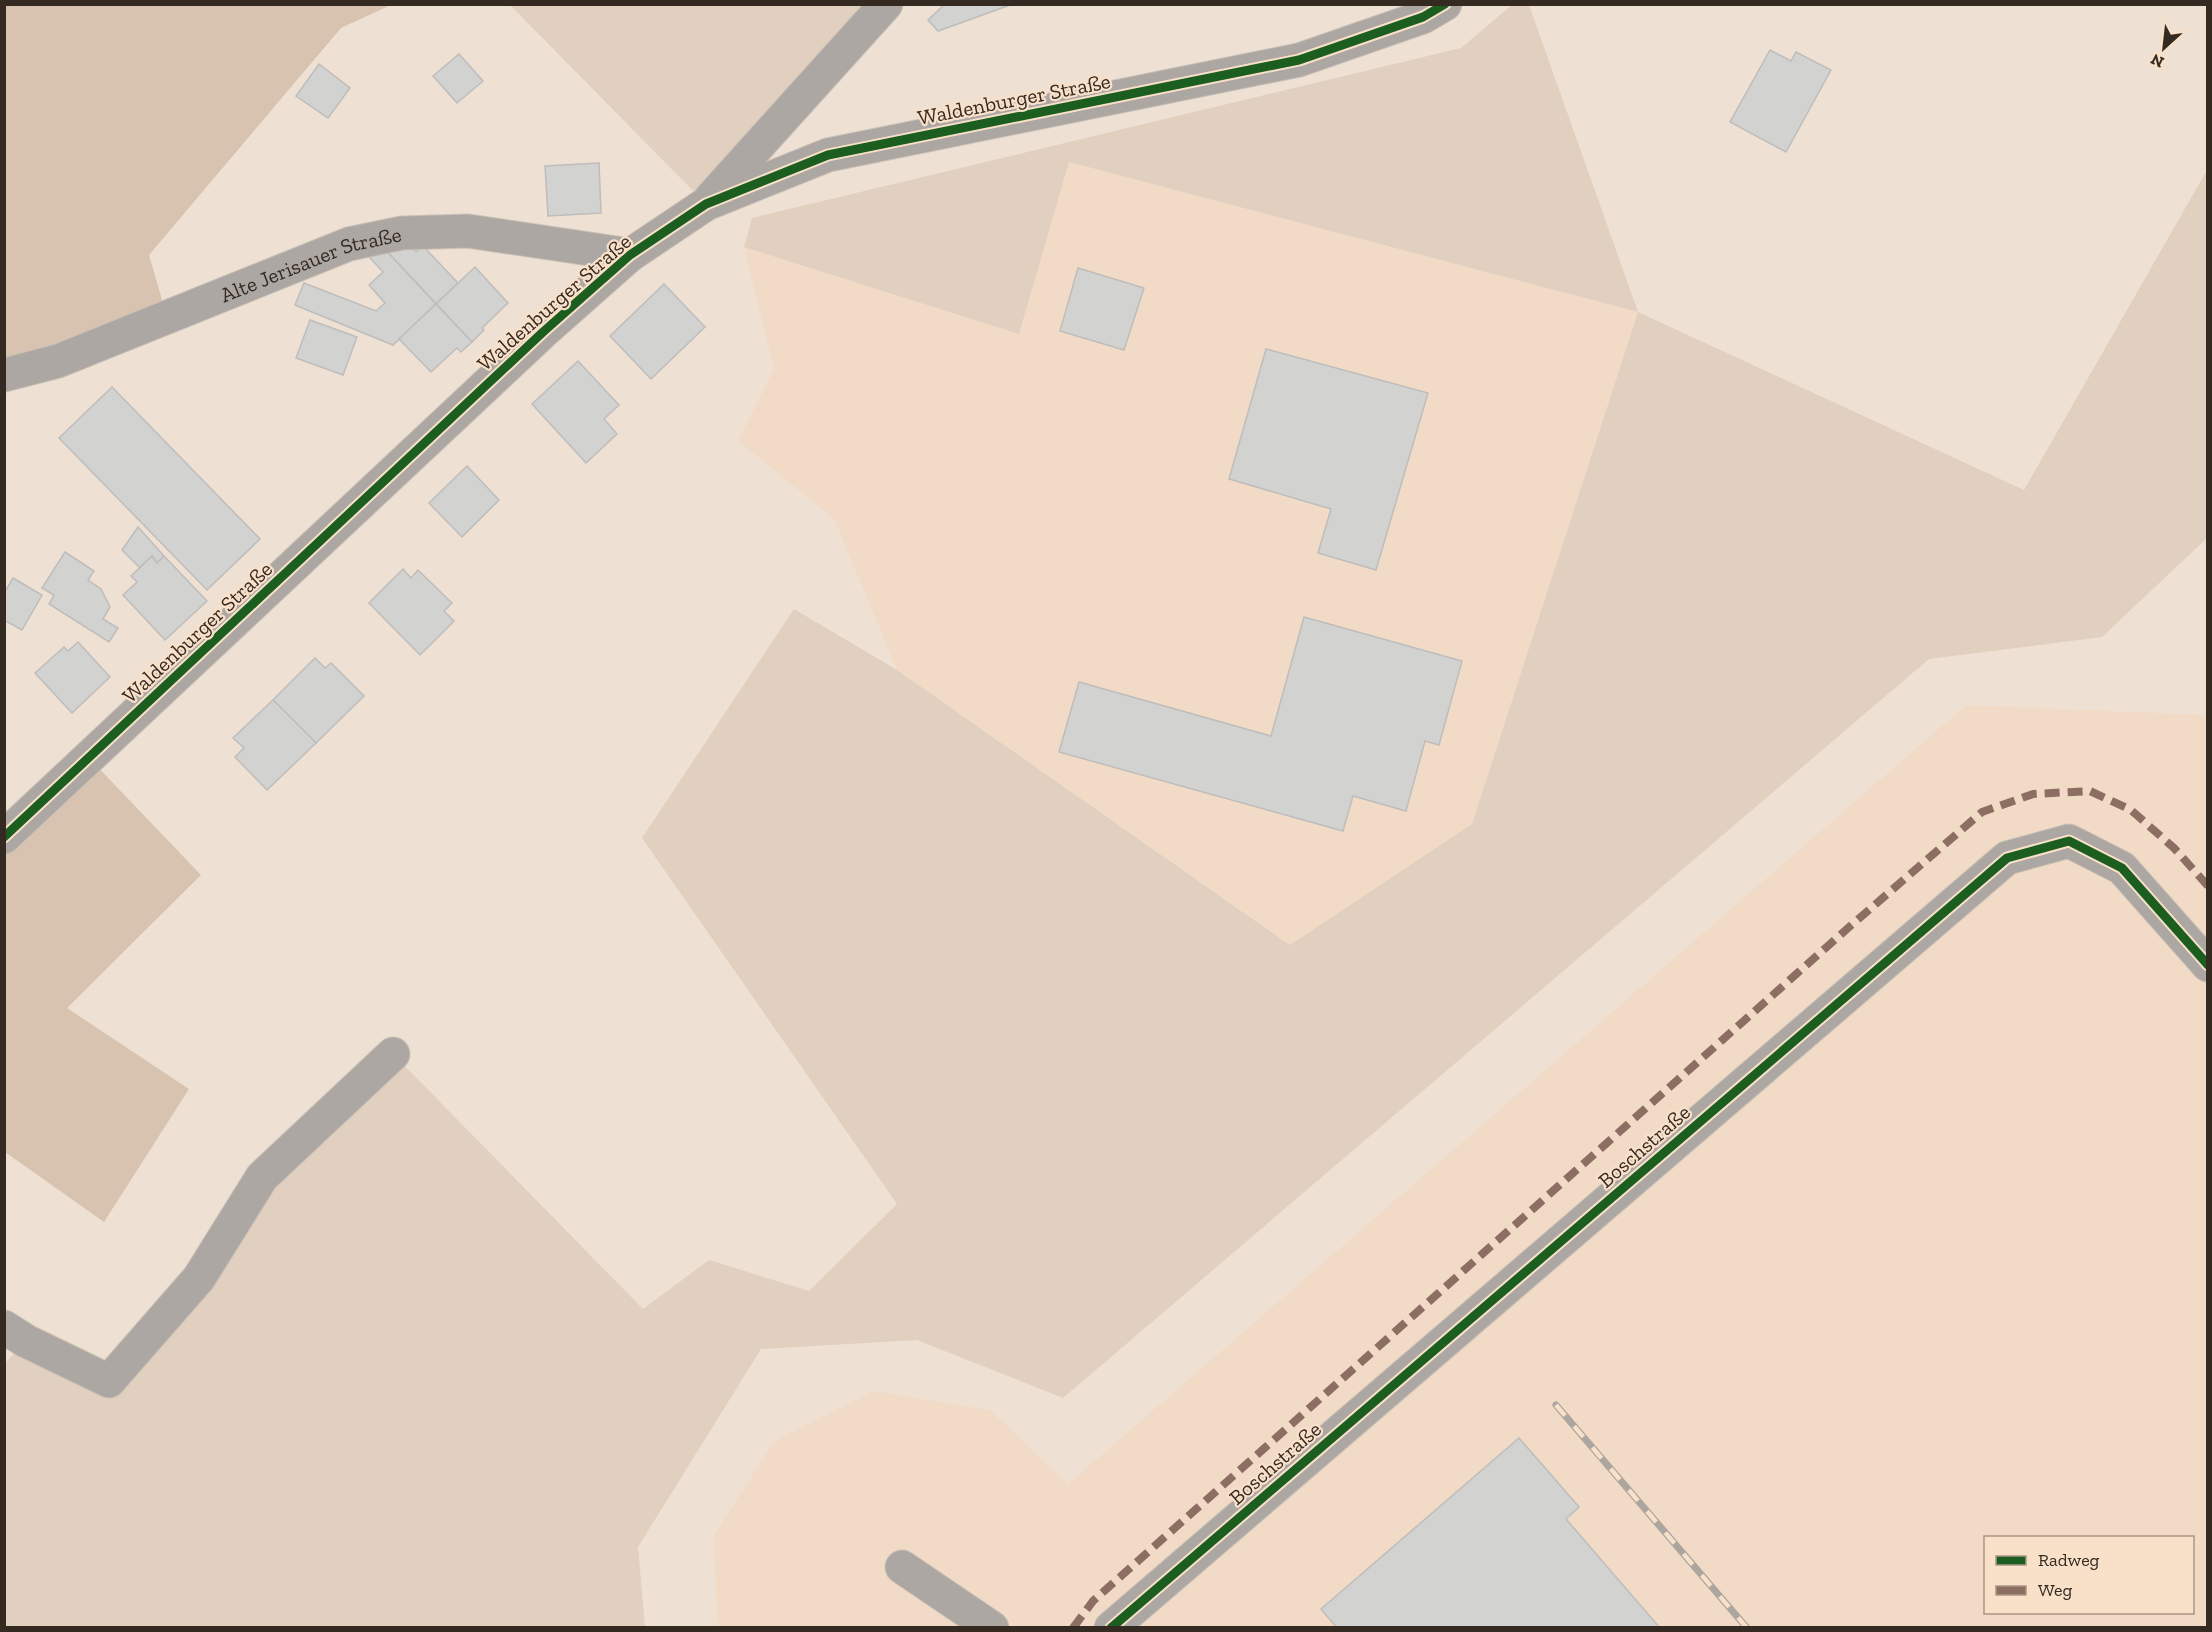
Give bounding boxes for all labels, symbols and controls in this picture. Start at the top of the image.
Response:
north arrow [2134,18,2194,78]
text: N [2148,50,2167,72]
street label: Waldenburger Straße [916,68,1113,130]
street label: Alte Jerisauer Straße [216,221,404,307]
street label: Waldenburger Straße [472,228,636,376]
street label: Waldenburger Straße [117,556,277,708]
street label: Boschstraße [1593,1099,1695,1193]
street label: Boschstraße [1224,1416,1326,1510]
legend [1984,1536,2194,1614]
text: Radweg [2038,1549,2100,1571]
text: Weg [2038,1579,2072,1601]

